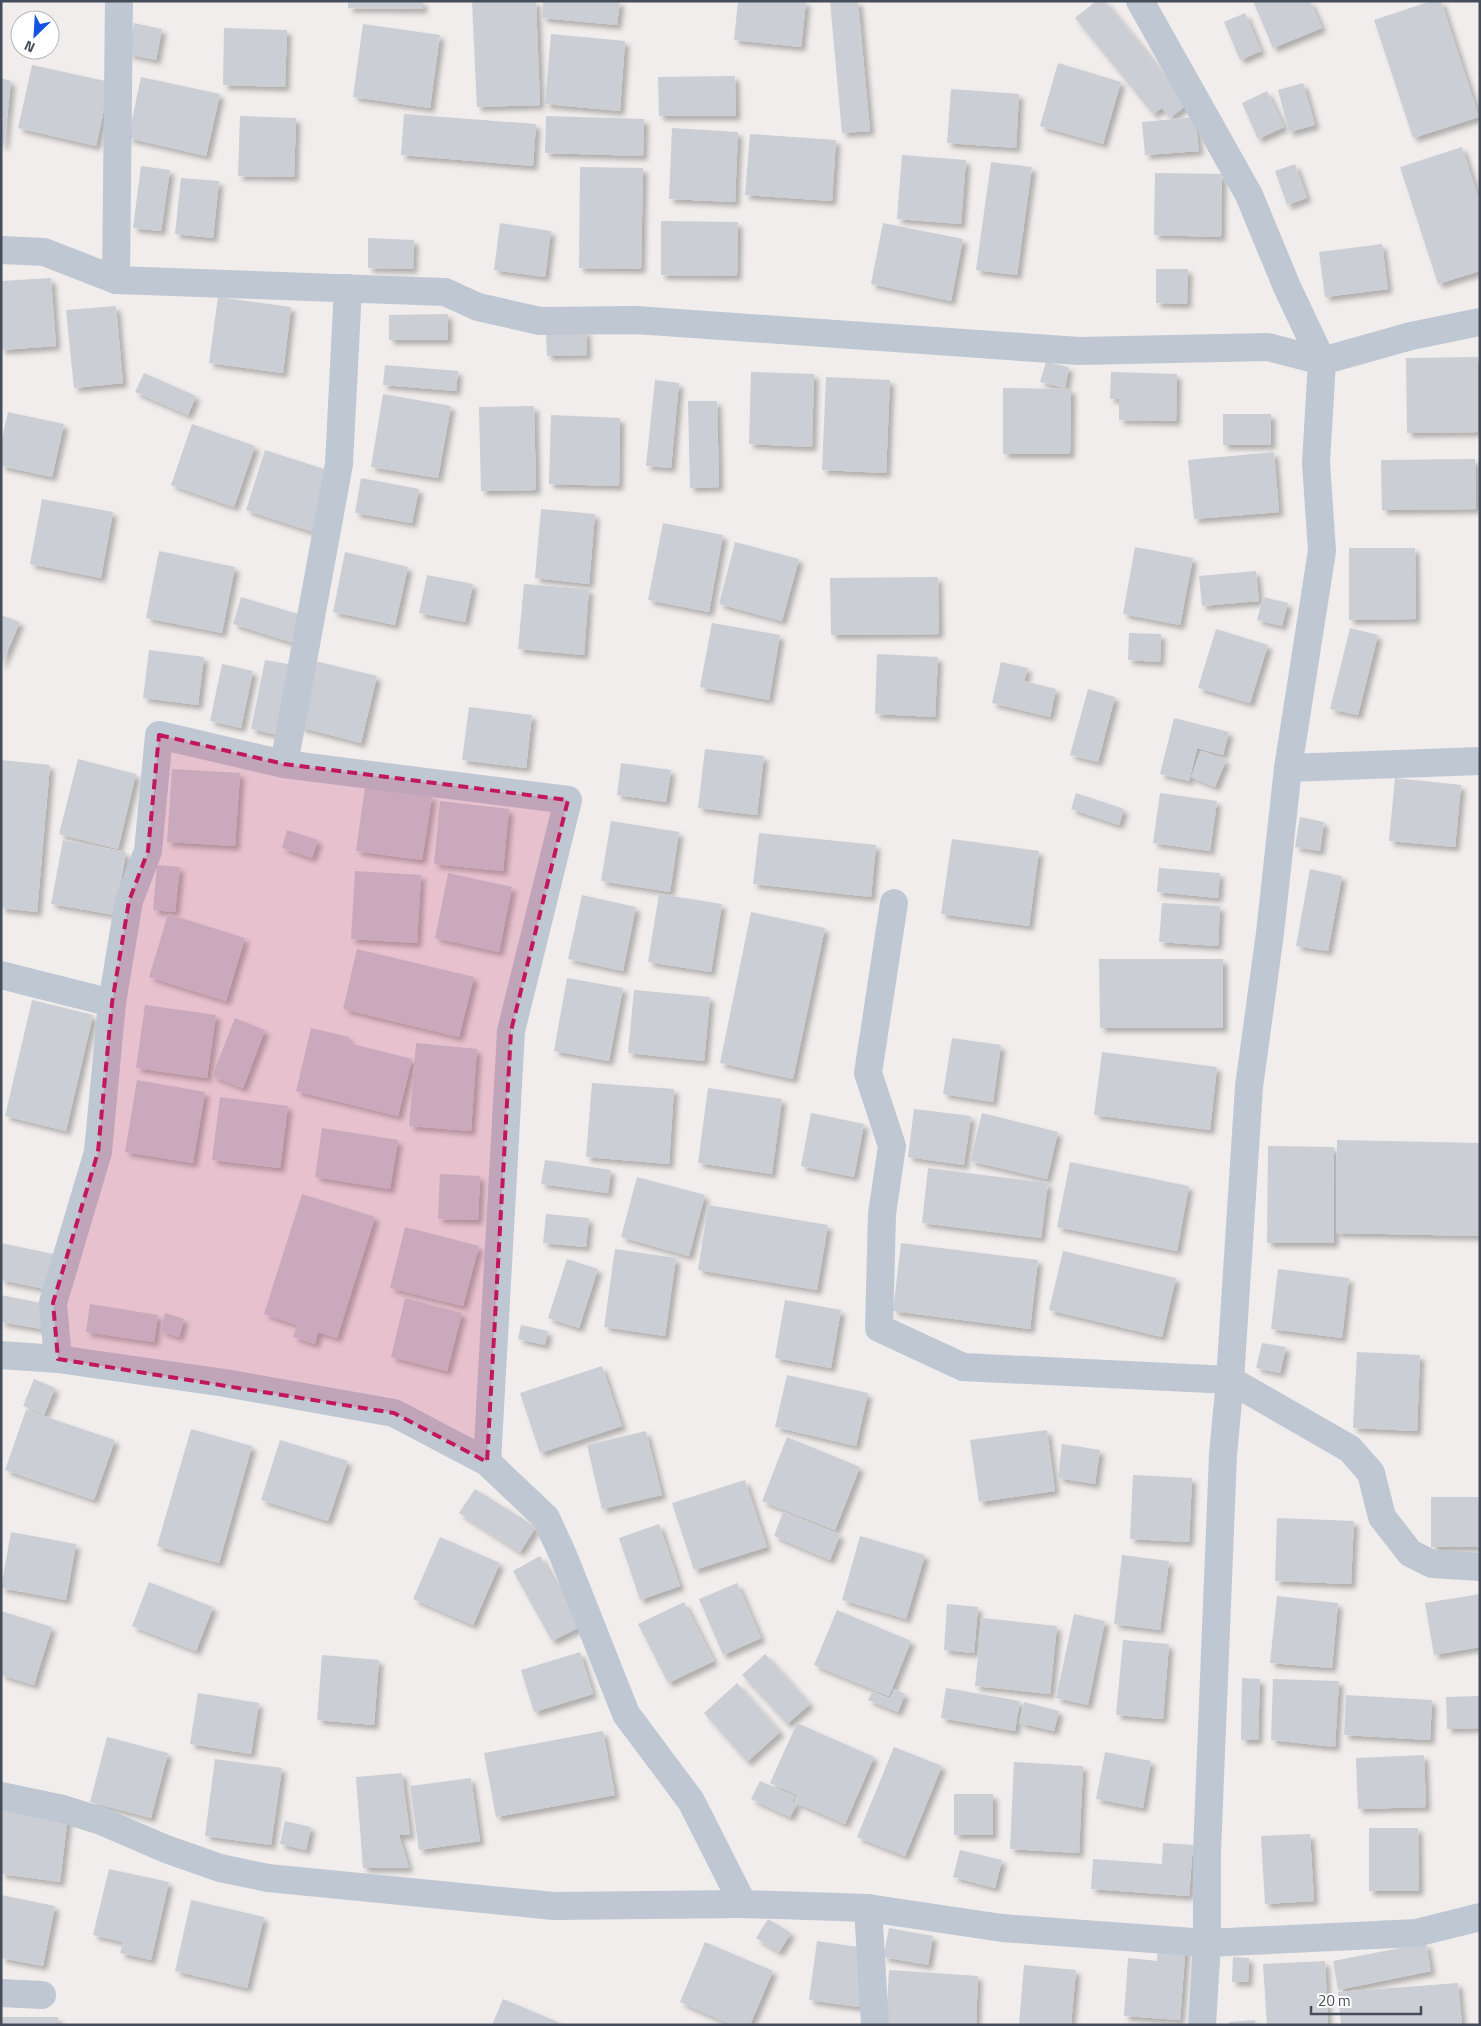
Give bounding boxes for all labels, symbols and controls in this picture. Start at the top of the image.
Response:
north arrow [10,10,60,60]
text: N [20,36,38,59]
scale bar [1311,1984,1421,2016]
text: 20 m [1318,1989,1351,2012]

